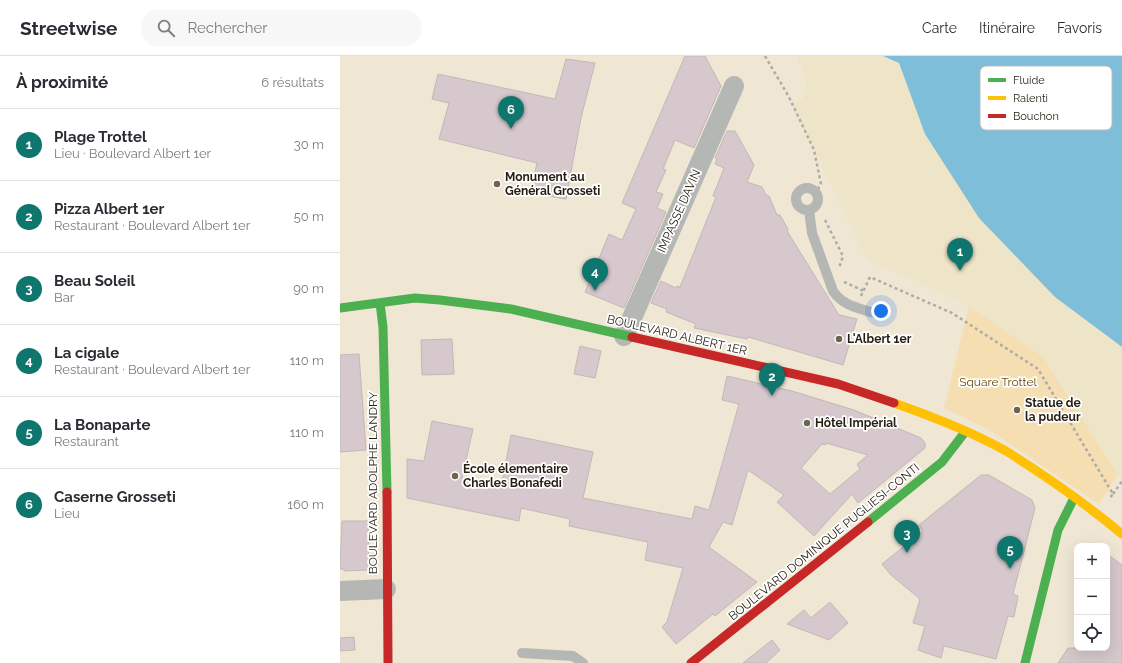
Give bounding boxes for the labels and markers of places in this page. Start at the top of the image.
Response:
pin: 6 [498,96,524,129]
place label: Monument au Général Grosseti [505,170,600,198]
marker: Monument au Général Grosseti [492,179,502,189]
pin: 1 [947,238,973,271]
pin: 4 [582,258,608,291]
place label: L'Albert 1er [847,332,912,346]
marker: L'Albert 1er [834,334,844,344]
pin: 2 [759,363,785,396]
place label: Statue de la pudeur [1025,396,1081,424]
marker: Statue de la pudeur [1012,405,1022,415]
place label: Hôtel Impérial [815,416,897,430]
marker: Hôtel Impérial [802,418,812,428]
place label: École élementaire Charles Bonafedi [463,461,568,490]
marker: École élementaire Charles Bonafedi [450,471,460,481]
pin: 3 [894,520,920,553]
pin: 5 [997,536,1023,569]

